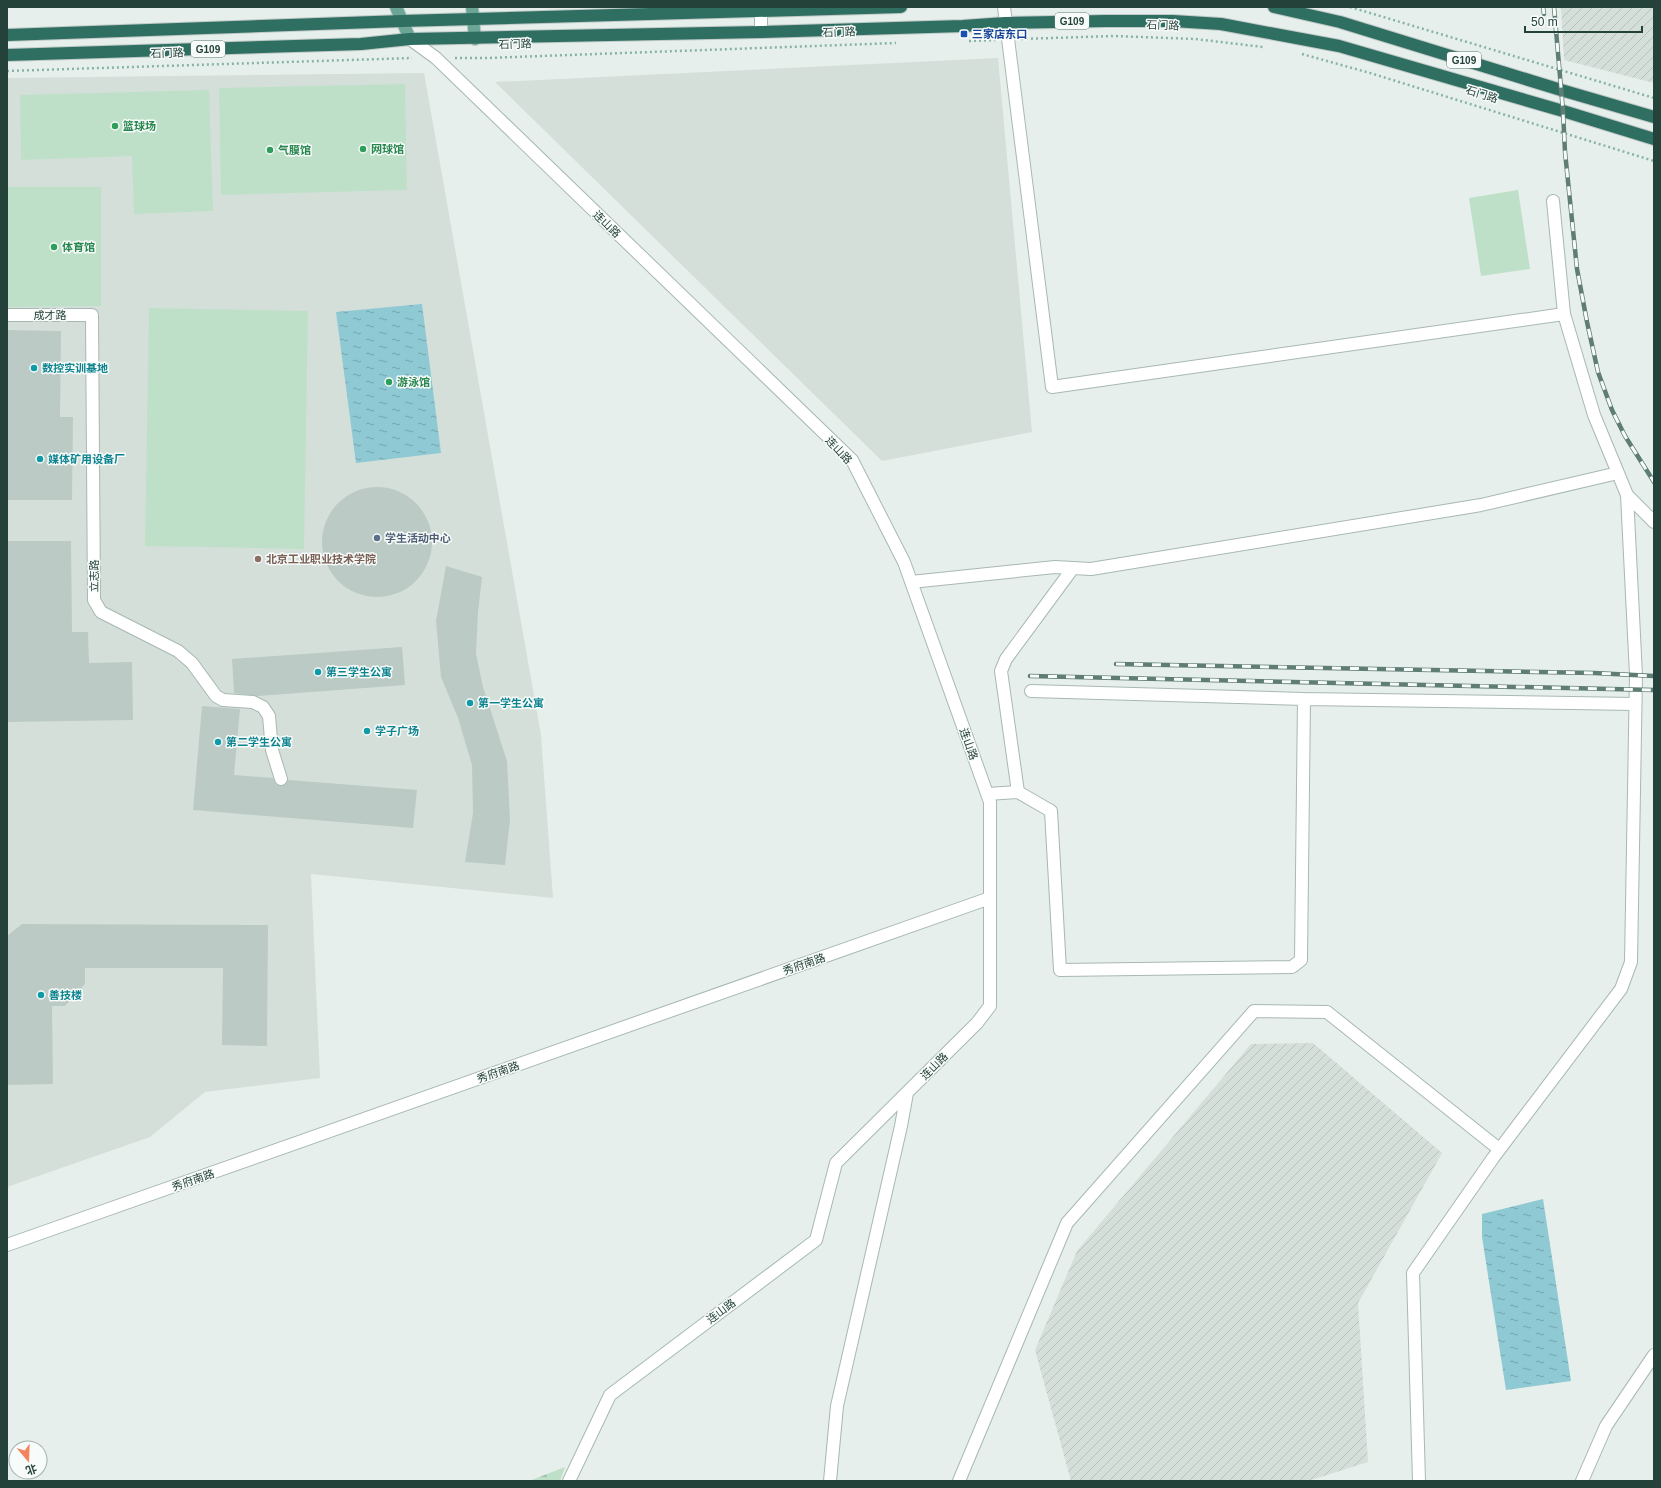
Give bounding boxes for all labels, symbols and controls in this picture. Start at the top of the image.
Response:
scale bar [1525,8,1642,34]
road number: G109 [1055,13,1089,29]
text: 50 m [1531,15,1558,29]
street label: 石门路 [1146,18,1180,32]
street label: 石门路 [822,25,856,39]
place label: 三家店东口 [972,28,1027,40]
marker: 三家店东口 [959,29,969,39]
street label: 石门路 [498,37,532,51]
road number: G109 [191,41,225,57]
street label: 石门路 [150,46,184,60]
road number: G109 [1447,52,1481,68]
street label: 石门路 [1464,83,1500,105]
place label: 篮球场 [123,120,156,132]
marker: 篮球场 [110,121,120,131]
place label: 网球馆 [371,143,404,155]
place label: 气膜馆 [278,144,311,156]
marker: 网球馆 [358,144,368,154]
marker: 气膜馆 [265,145,275,155]
street label: 连山路 [591,208,623,240]
place label: 体育馆 [62,241,95,253]
marker: 体育馆 [49,242,59,252]
street label: 成才路 [34,309,67,321]
place label: 数控实训基地 [42,362,108,374]
marker: 数控实训基地 [29,363,39,373]
place label: 游泳馆 [397,376,430,388]
marker: 游泳馆 [384,377,394,387]
street label: 连山路 [823,434,855,466]
place label: 媒体矿用设备厂 [48,453,125,465]
marker: 媒体矿用设备厂 [35,454,45,464]
place label: 学生活动中心 [385,532,451,544]
marker: 学生活动中心 [372,533,382,543]
place label: 北京工业职业技术学院 [266,553,376,565]
marker: 北京工业职业技术学院 [253,554,263,564]
street label: 立志路 [88,560,100,593]
place label: 第三学生公寓 [326,666,392,678]
marker: 第三学生公寓 [313,667,323,677]
place label: 第一学生公寓 [478,697,544,709]
marker: 第一学生公寓 [465,698,475,708]
place label: 学子广场 [375,725,419,737]
marker: 学子广场 [362,726,372,736]
street label: 连山路 [958,726,980,762]
place label: 第二学生公寓 [226,736,292,748]
marker: 第二学生公寓 [213,737,223,747]
street label: 秀府南路 [781,951,827,977]
place label: 善技楼 [49,989,82,1001]
marker: 善技楼 [36,990,46,1000]
street label: 连山路 [918,1050,950,1082]
street label: 秀府南路 [475,1059,521,1085]
street label: 秀府南路 [170,1167,216,1193]
street label: 连山路 [704,1296,738,1326]
north arrow [8,1440,48,1480]
text: 北 [24,1462,38,1477]

